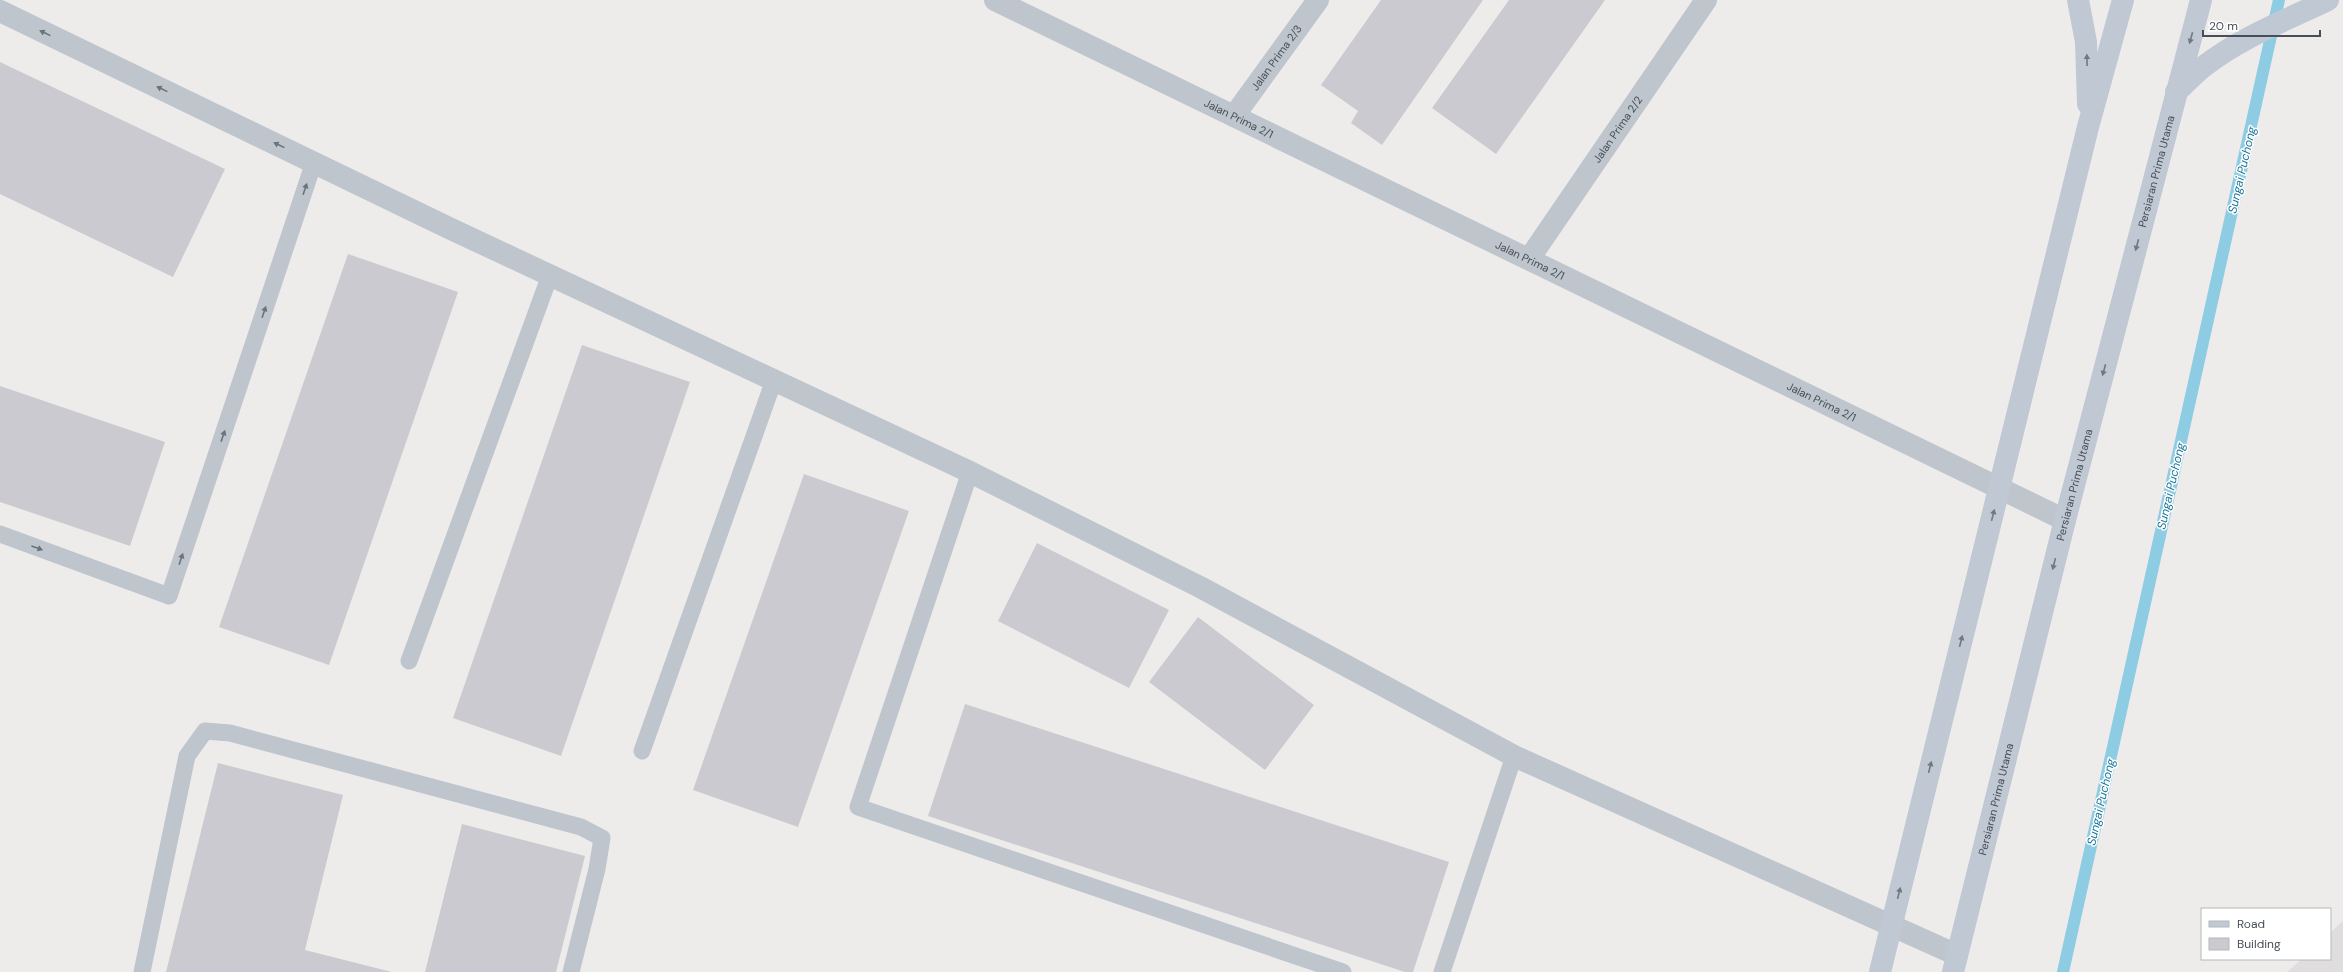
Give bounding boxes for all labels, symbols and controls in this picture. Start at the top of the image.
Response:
scale bar [2203,12,2320,38]
text: 20 m [2209,18,2238,34]
street label: Jalan Prima 2/3 [1248,22,1305,93]
one-way arrow [39,30,51,36]
one-way arrow [2188,32,2194,44]
one-way arrow [2084,53,2090,66]
one-way arrow [156,86,168,92]
street label: Jalan Prima 2/2 [1590,93,1645,166]
street label: Jalan Prima 2/1 [1202,96,1276,141]
street label: Persiaran Prima Utama [2135,114,2178,229]
water label: Sungai Puchong [2224,125,2260,215]
one-way arrow [274,142,285,148]
one-way arrow [303,183,309,195]
street label: Jalan Prima 2/1 [1493,237,1567,283]
one-way arrow [2133,238,2139,251]
one-way arrow [261,306,267,318]
one-way arrow [2101,365,2107,377]
street label: Jalan Prima 2/1 [1785,379,1858,424]
street label: Persiaran Prima Utama [2053,427,2096,542]
one-way arrow [220,429,226,441]
water label: Sungai Puchong [2153,441,2189,531]
one-way arrow [1990,508,1996,521]
one-way arrow [31,545,43,551]
one-way arrow [178,553,184,565]
one-way arrow [2051,558,2057,570]
one-way arrow [1959,635,1965,647]
street label: Persiaran Prima Utama [1975,742,2016,857]
water label: Sungai Puchong [2083,757,2119,847]
one-way arrow [1928,761,1934,773]
one-way arrow [1897,887,1903,900]
legend [2201,908,2331,960]
text: Road [2237,916,2265,932]
text: Building [2237,936,2281,952]

